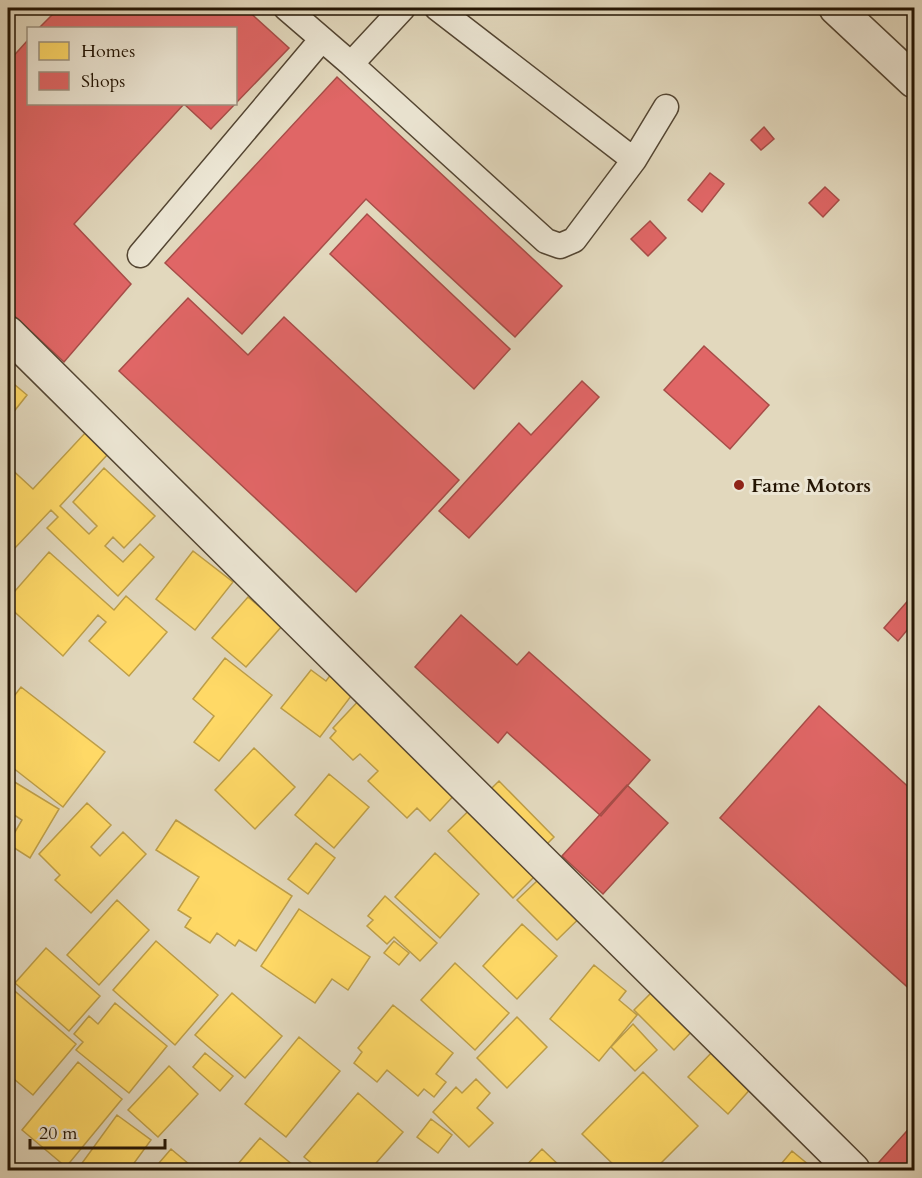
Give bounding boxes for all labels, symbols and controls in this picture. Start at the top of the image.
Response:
legend [27,27,237,105]
text: Homes [81,39,135,64]
text: Shops [81,69,125,94]
place label: Fame Motors [751,472,871,499]
marker: Fame Motors [732,478,746,492]
scale bar [30,1112,165,1150]
text: 20 m [39,1121,78,1146]

